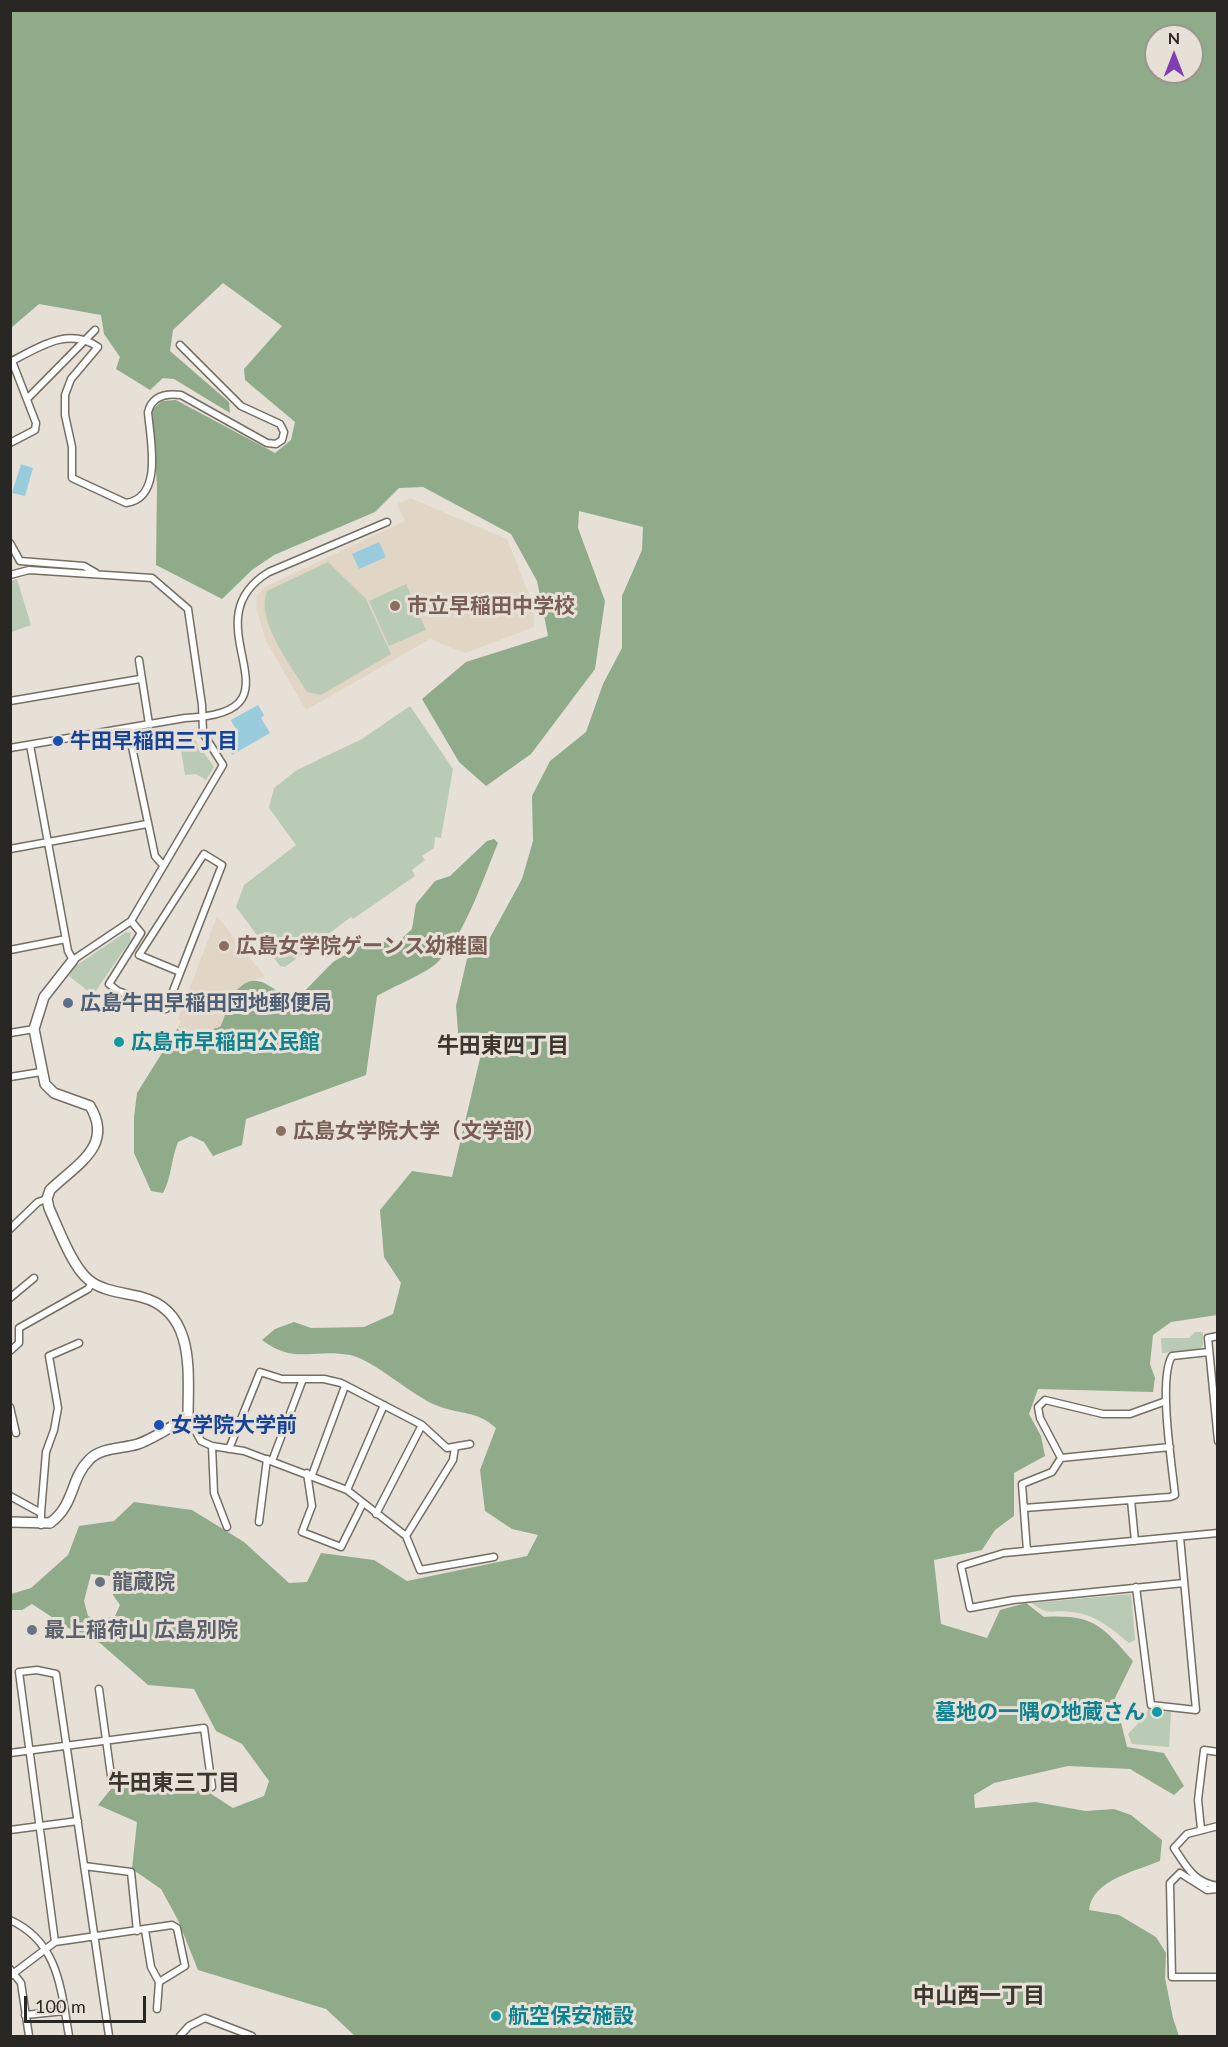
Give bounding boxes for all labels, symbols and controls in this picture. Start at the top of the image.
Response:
north arrow [1144,24,1204,84]
text: N [1168,28,1180,47]
place label: 市立早稲田中学校 [407,593,575,619]
marker: 市立早稲田中学校 [388,599,402,613]
place label: 牛田早稲田三丁目 [70,728,238,754]
marker: 牛田早稲田三丁目 [51,734,65,748]
place label: 広島女学院ゲーンス幼稚園 [236,933,488,959]
marker: 広島女学院ゲーンス幼稚園 [217,939,231,953]
place label: 広島牛田早稲田団地郵便局 [80,990,332,1016]
marker: 広島牛田早稲田団地郵便局 [61,996,75,1010]
place label: 広島市早稲田公民館 [131,1029,320,1055]
district label: 牛田東四丁目 [437,1033,569,1059]
marker: 広島市早稲田公民館 [112,1035,126,1049]
place label: 広島女学院大学（文学部） [293,1118,545,1144]
marker: 広島女学院大学（文学部） [274,1124,288,1138]
place label: 女学院大学前 [171,1412,297,1438]
marker: 女学院大学前 [152,1418,166,1432]
place label: 龍蔵院 [112,1569,175,1595]
marker: 龍蔵院 [93,1575,107,1589]
place label: 最上稲荷山 広島別院 [44,1617,238,1643]
marker: 最上稲荷山 広島別院 [25,1623,39,1637]
place label: 墓地の一隅の地蔵さん [935,1699,1145,1725]
marker: 墓地の一隅の地蔵さん [1150,1705,1164,1719]
district label: 牛田東三丁目 [108,1770,240,1796]
district label: 中山西一丁目 [913,1983,1045,2009]
scale bar [27,1984,148,2022]
text: 100 m [35,1995,86,2017]
place label: 航空保安施設 [508,2003,634,2029]
marker: 航空保安施設 [489,2009,503,2023]

